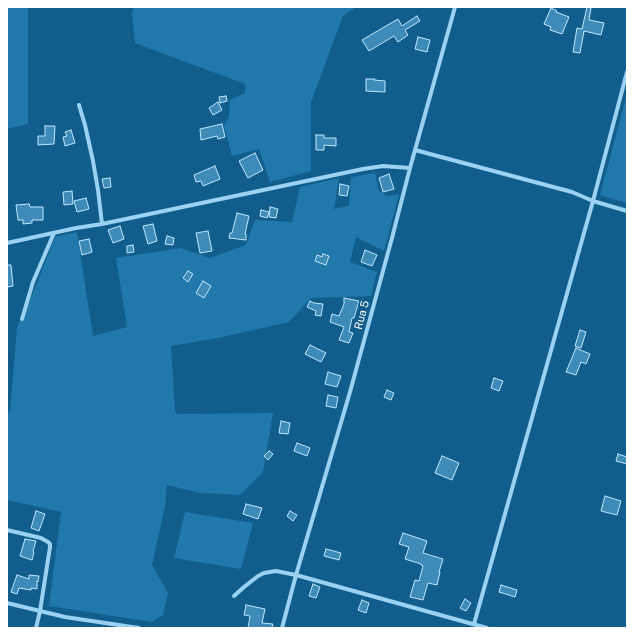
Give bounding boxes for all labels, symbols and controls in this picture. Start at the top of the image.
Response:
street label: Rua 5 [352,299,372,331]

